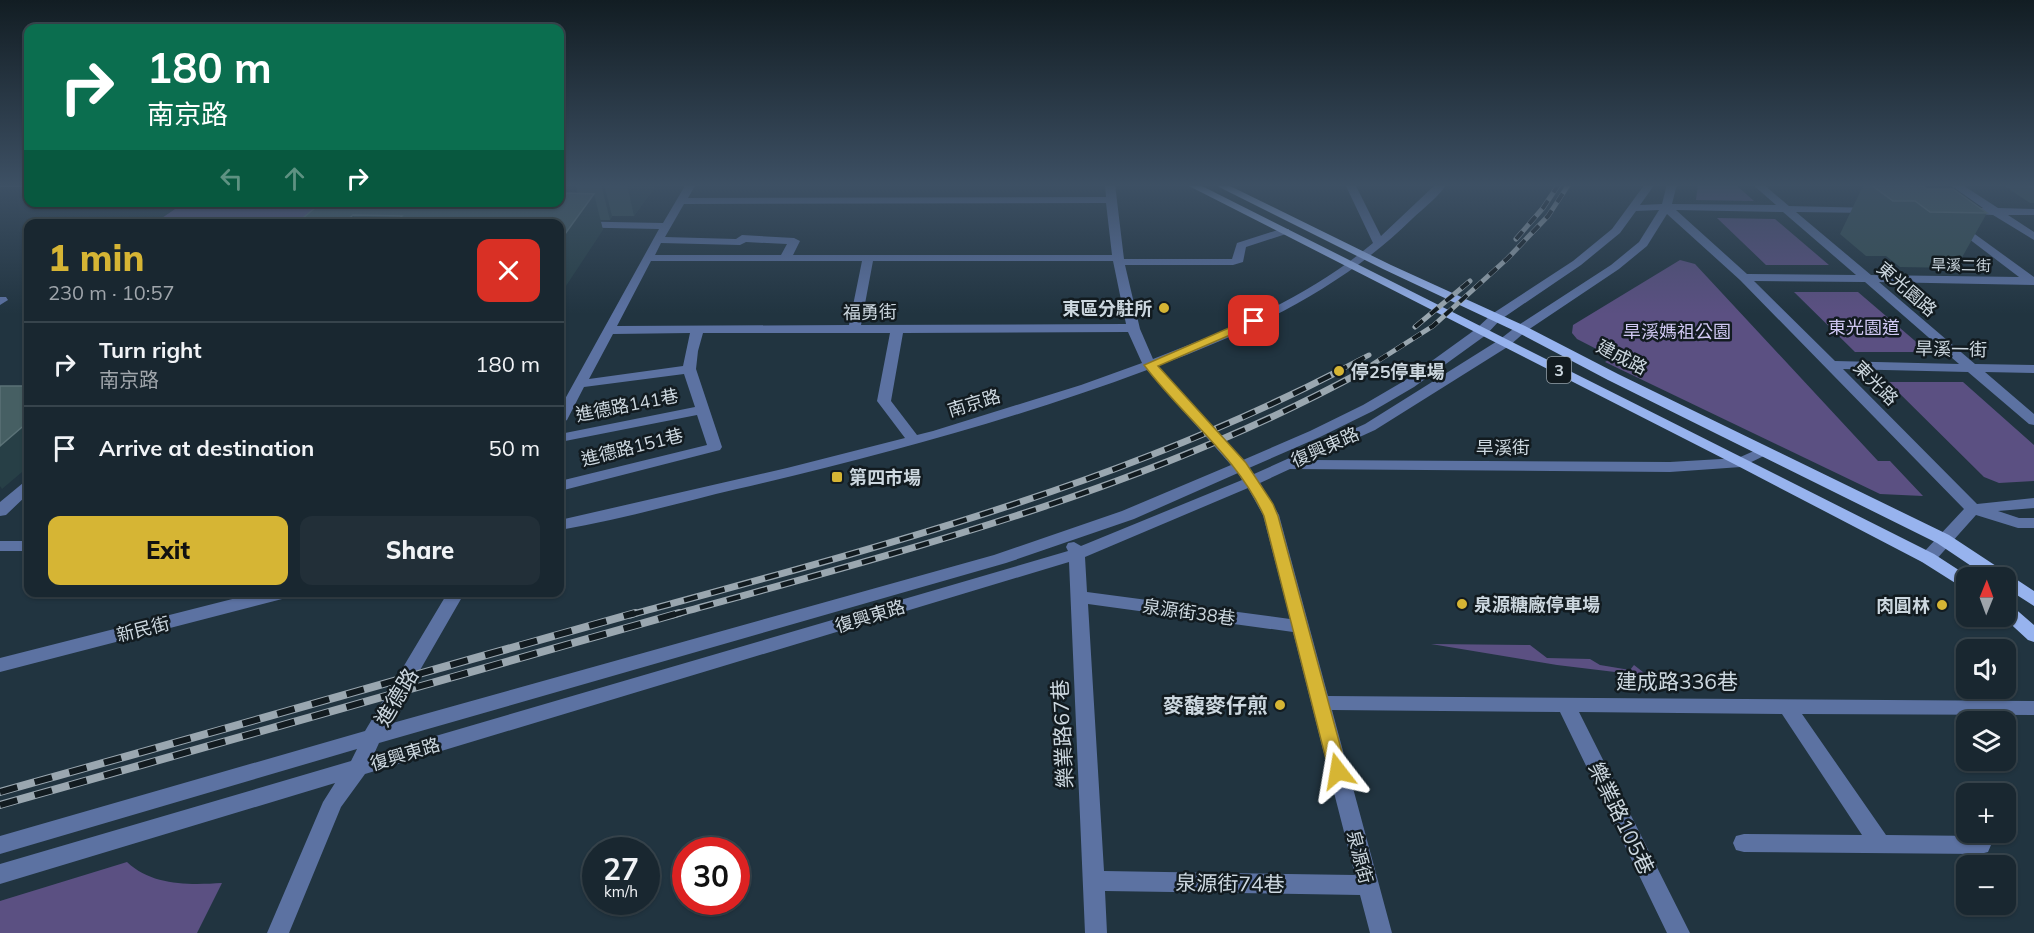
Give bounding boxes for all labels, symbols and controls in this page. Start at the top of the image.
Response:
text: 180 m [147,41,272,94]
icon: right [48,48,126,126]
text: 南京路 [147,97,228,131]
icon: left [215,162,248,195]
icon: ahead [278,162,311,195]
icon: right [341,162,374,195]
text: 1 min [48,235,144,280]
button: close [477,239,540,302]
street label: 旱溪二街 [1931,255,1991,275]
street label: 東光園路 [1872,257,1942,321]
text: 230 m · 10:57 [48,280,174,305]
pin [1228,295,1279,346]
place label: 東區分駐所 [1062,297,1152,320]
street label: 福勇街 [843,300,897,324]
marker: 東區分駐所 [1157,301,1171,315]
icon: arrive [1237,304,1270,337]
park label: 東光園道 [1828,316,1900,339]
park label: 旱溪媽祖公園 [1623,320,1731,343]
street label: 建成路 [1593,334,1651,380]
text: Turn right [99,336,202,364]
street label: 旱溪一街 [1915,337,1987,361]
icon: right [48,348,81,381]
text: 180 m [475,350,540,378]
street label: 東光路 [1849,356,1903,410]
road number: 3 [1547,357,1571,383]
place label: 停25停車場 [1351,360,1445,383]
marker: 停25停車場 [1332,364,1346,378]
text: 南京路 [99,367,159,392]
street label: 進德路141巷 [574,384,680,426]
street label: 南京路 [945,384,1003,422]
street label: 復興東路 [1287,422,1363,472]
street label: 進德路151巷 [579,423,685,471]
icon: arrive [48,432,81,465]
text: Arrive at destination [99,434,314,462]
text: 50 m [489,434,540,462]
street label: 旱溪街 [1476,436,1530,459]
place label: 第四市場 [849,466,921,489]
marker: 第四市場 [830,470,844,484]
button: Exit [48,516,288,585]
button: Share [300,516,540,585]
north arrow [1956,567,2016,627]
map controls [1956,567,2016,915]
place label: 泉源糖廠停車場 [1474,593,1600,616]
street label: 復興東路 [832,594,908,638]
street label: 泉源街38巷 [1141,594,1237,630]
place label: 肉圓林 [1876,594,1930,617]
marker: 泉源糖廠停車場 [1455,597,1469,611]
marker: 肉圓林 [1935,598,1949,612]
street label: 新民街 [114,611,172,647]
button: sound [1956,639,2016,699]
street label: 進德路 [369,663,423,731]
street label: 建成路336巷 [1616,668,1738,694]
street label: 樂業路67巷 [1046,679,1078,789]
place label: 麥馥麥仔煎 [1163,692,1268,718]
marker: 麥馥麥仔煎 [1273,698,1287,712]
button: layers [1956,711,2016,771]
street label: 復興東路 [367,732,443,776]
position arrow [1306,739,1370,803]
street label: 樂業路105巷 [1584,758,1660,878]
button: + [1956,783,2016,843]
street label: 泉源街 [1342,828,1378,886]
speed limit sign: 30 [672,837,750,915]
text: 27 [603,850,639,888]
button: − [1956,855,2016,915]
street label: 泉源街74巷 [1175,869,1285,897]
text: km/h [604,882,638,901]

